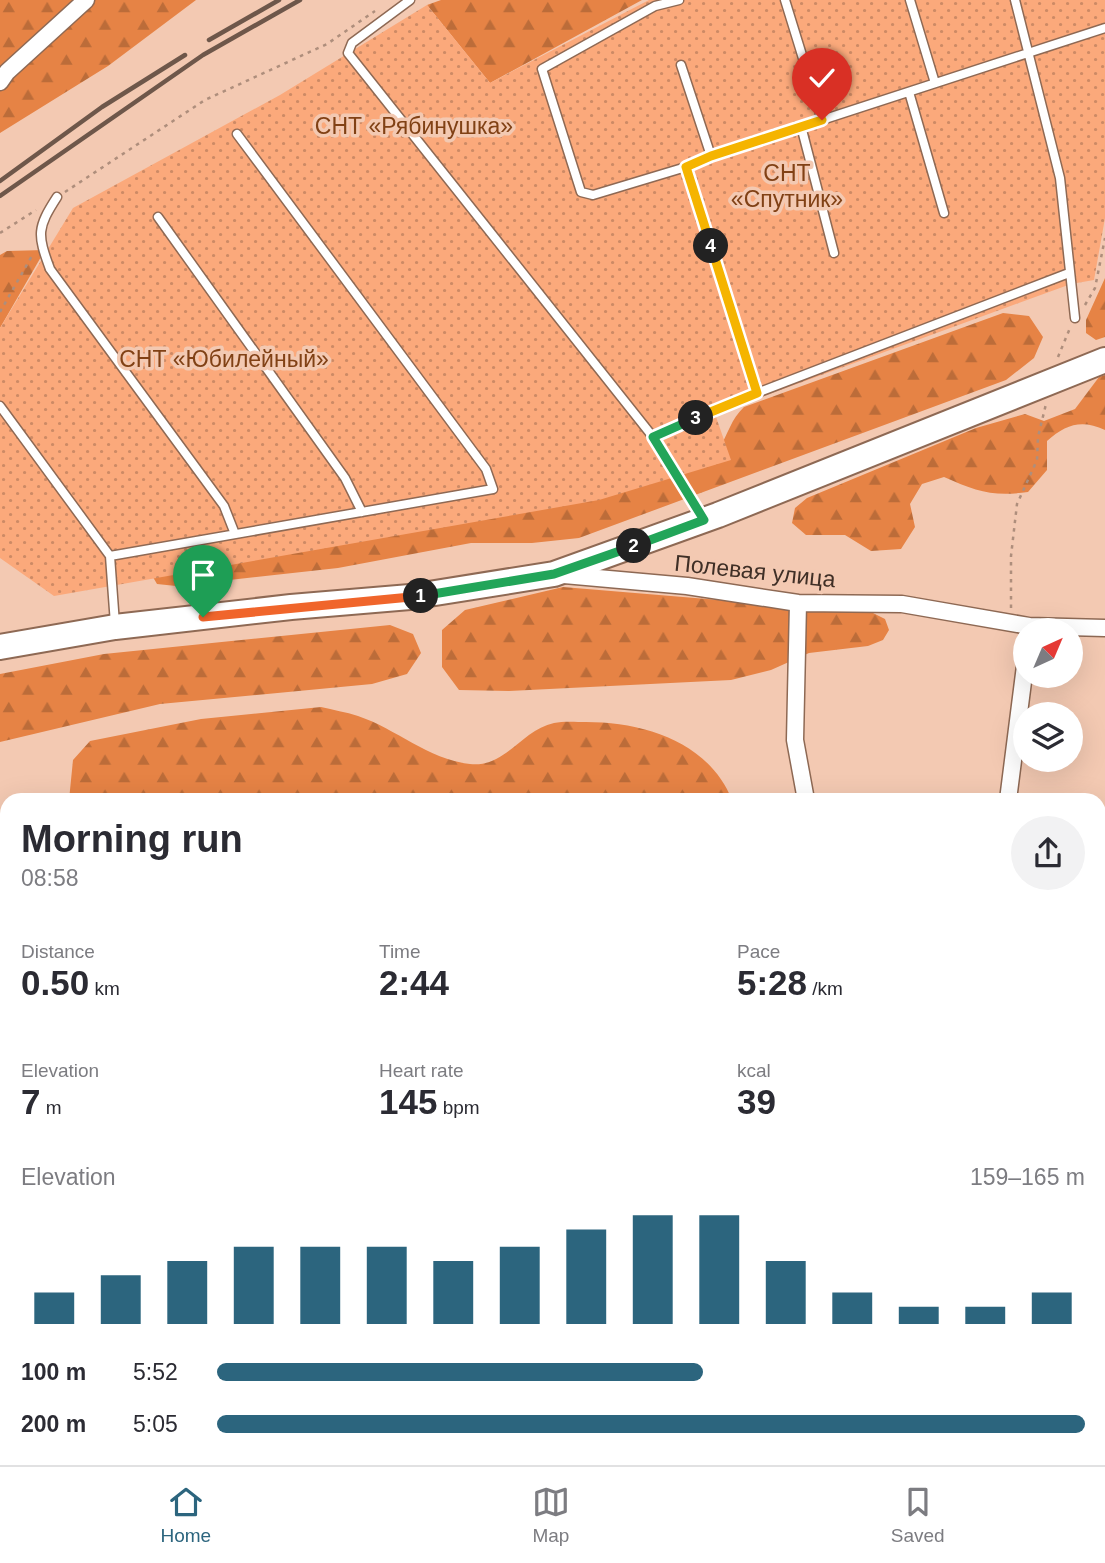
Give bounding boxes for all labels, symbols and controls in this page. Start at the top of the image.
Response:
pin [792,48,852,120]
icon: check [803,59,841,97]
park label: СНТ «Рябинушка» [315,113,513,139]
park label: СНТ «Спутник» [731,160,843,212]
pin: 4 [694,229,728,264]
text: 4 [705,235,716,256]
park label: СНТ «Юбилейный» [119,346,329,372]
pin: 3 [678,400,714,436]
text: 3 [690,407,701,428]
pin: 2 [616,528,652,564]
text: 2 [628,535,639,556]
pin [173,545,233,617]
street label: Полевая улица [673,550,837,592]
icon: arrive [184,556,222,594]
pin: 1 [404,578,438,614]
text: 1 [415,585,426,606]
north arrow [1013,618,1083,688]
map controls [1013,618,1083,772]
button: layers [1013,702,1083,772]
button: share [1011,816,1085,890]
text: Morning run [21,818,243,860]
text: 08:58 [21,865,79,891]
text: Distance [21,941,95,962]
text: Time [379,941,421,962]
text: Pace [737,941,780,962]
text: 0.50 [21,963,89,1002]
text: 2:44 [379,963,449,1002]
text: 5:28 [737,963,807,1002]
text: km [89,978,120,999]
text: /km [807,978,843,999]
text: Elevation [21,1060,99,1081]
text: Heart rate [379,1060,463,1081]
text: kcal [737,1060,771,1081]
text: 7 [21,1082,40,1121]
text: 145 [379,1082,437,1121]
text: 39 [737,1082,776,1121]
text: m [40,1097,62,1118]
text: bpm [437,1097,480,1118]
text: Elevation [21,1164,116,1190]
text: 159–165 m [970,1164,1085,1190]
text: 100 m [21,1359,86,1385]
text: 5:52 [133,1359,178,1385]
text: 200 m [21,1411,86,1437]
text: 5:05 [133,1411,178,1437]
tab: Home [160,1483,211,1547]
tab: Map [532,1483,570,1547]
tab: Saved [891,1483,945,1547]

